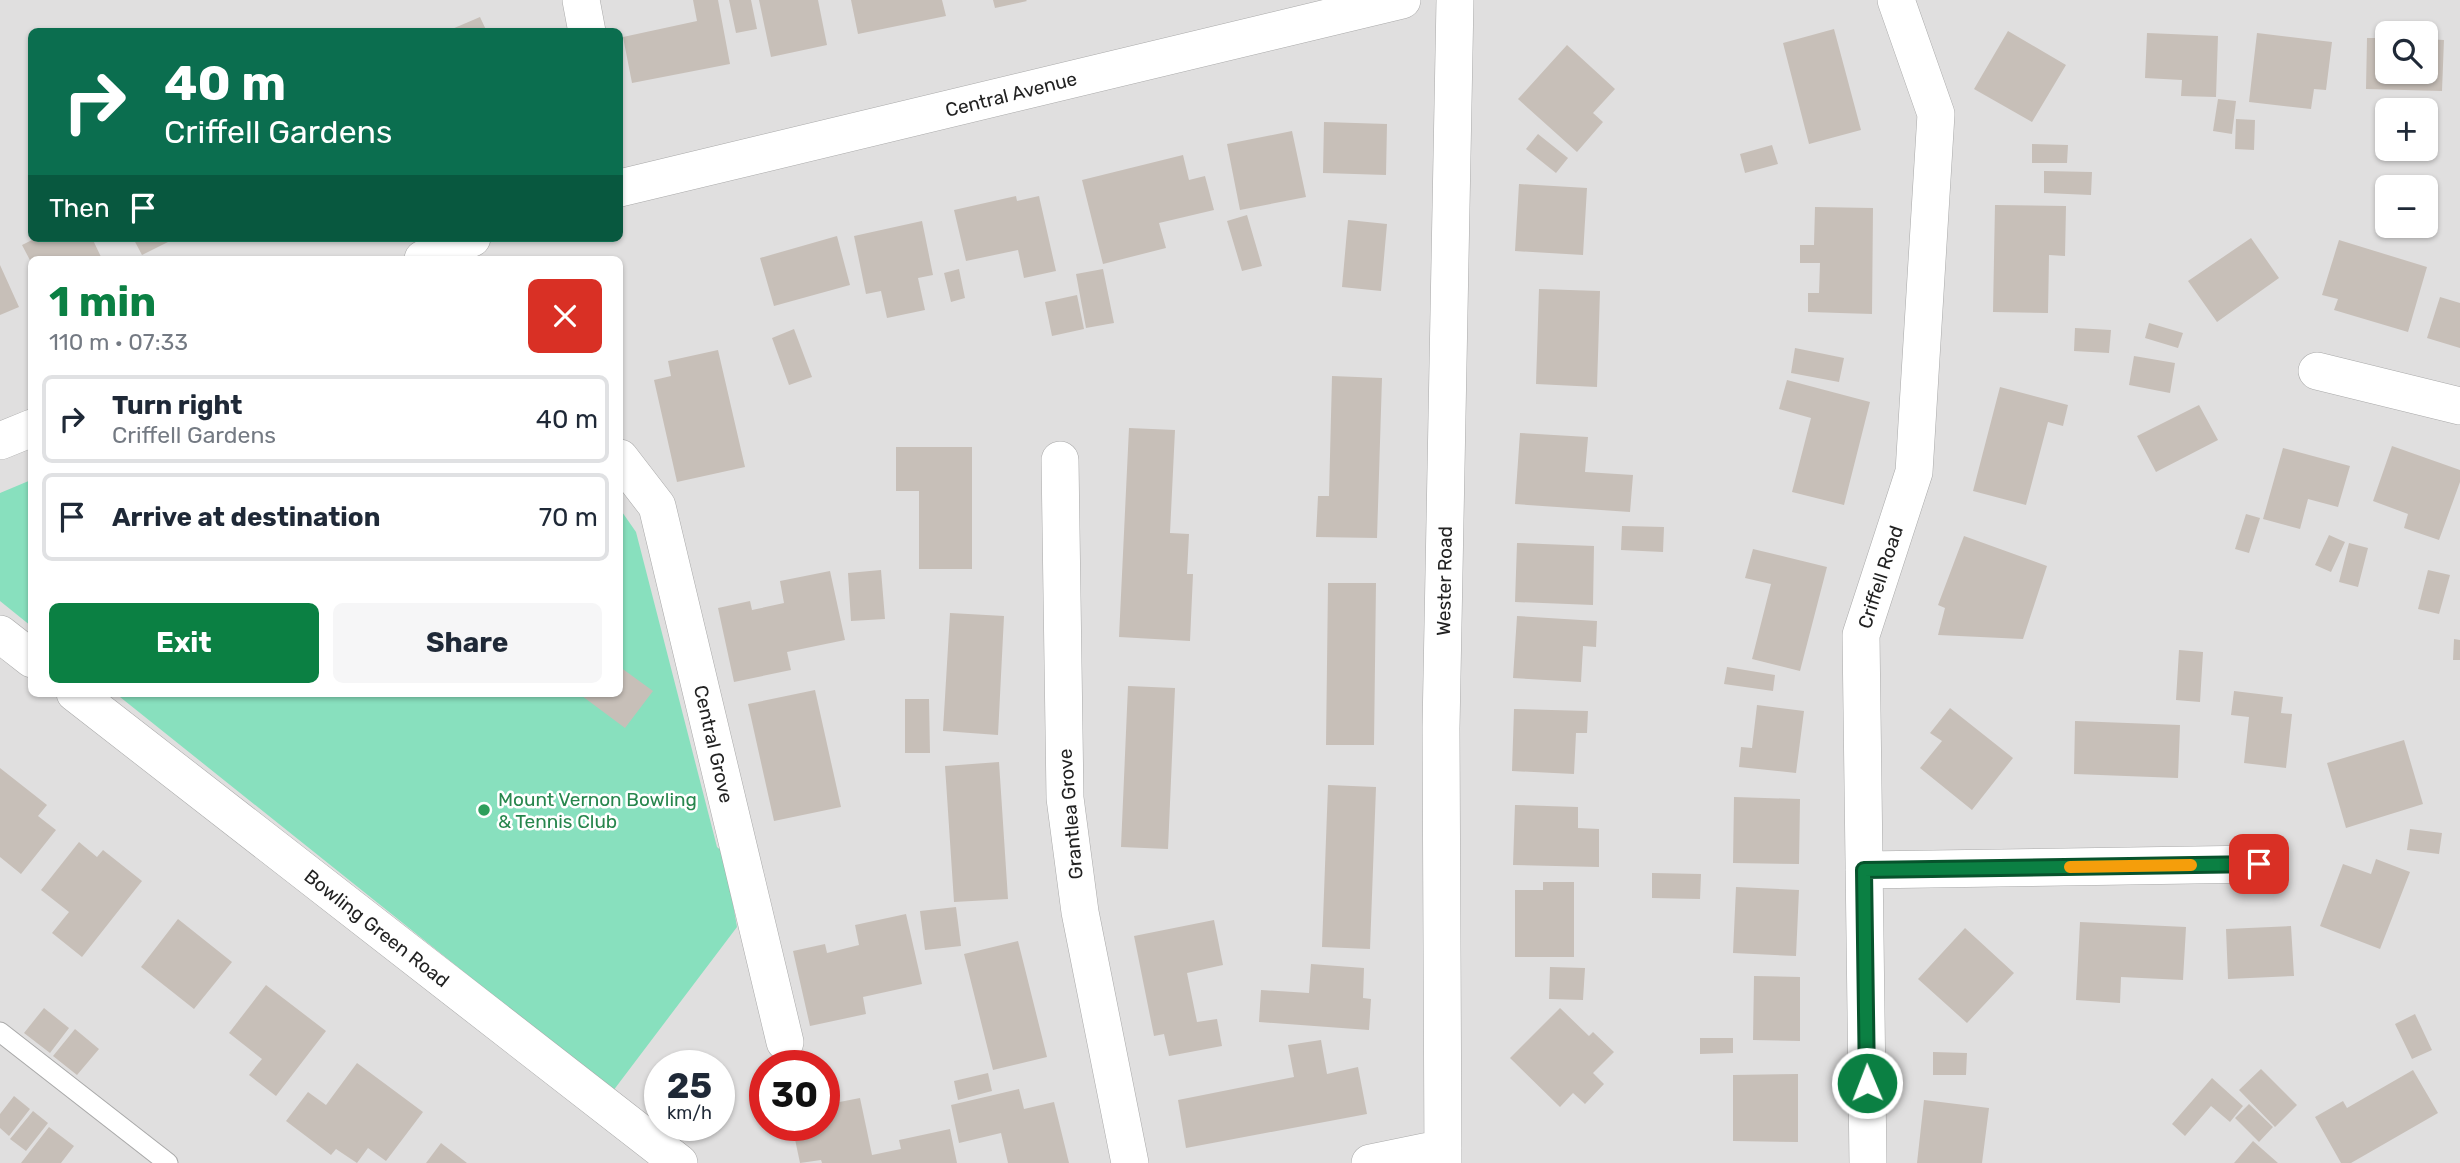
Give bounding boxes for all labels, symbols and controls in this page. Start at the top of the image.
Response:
map controls [2375,21,2438,238]
button: search [2375,21,2438,84]
text: 40 m [164,54,286,112]
icon: right [49,56,140,147]
street label: Central Avenue [943,67,1079,122]
button: + [2375,98,2438,161]
text: Criffell Gardens [164,113,392,151]
button: − [2375,175,2438,238]
icon: arrive [124,189,162,227]
text: Then [49,193,110,224]
text: 1 min [49,277,156,327]
button: close [528,279,602,353]
text: 110 m · 07:33 [49,328,188,356]
text: Turn right [112,390,242,421]
icon: right [53,400,91,438]
text: 40 m [536,404,598,435]
text: Criffell Gardens [112,421,276,449]
icon: arrive [53,498,91,536]
text: Arrive at destination [112,502,380,533]
text: 70 m [539,502,598,533]
street label: Criffell Road [1853,523,1908,632]
street label: Wester Road [1432,526,1457,636]
button: Exit [49,603,319,683]
button: Share [333,603,602,683]
street label: Central Grove [689,683,738,805]
street label: Grantlea Grove [1053,748,1088,880]
place label: Mount Vernon Bowling & Tennis Club [498,788,697,833]
marker: Mount Vernon Bowling & Tennis Club [476,802,492,818]
pin [2229,834,2289,894]
icon: arrive [2240,845,2278,883]
street label: Bowling Green Road [300,865,454,992]
position arrow [1830,1046,1904,1120]
speed limit sign: 30 [749,1050,840,1141]
text: 25 [667,1065,712,1107]
text: km/h [667,1102,712,1124]

